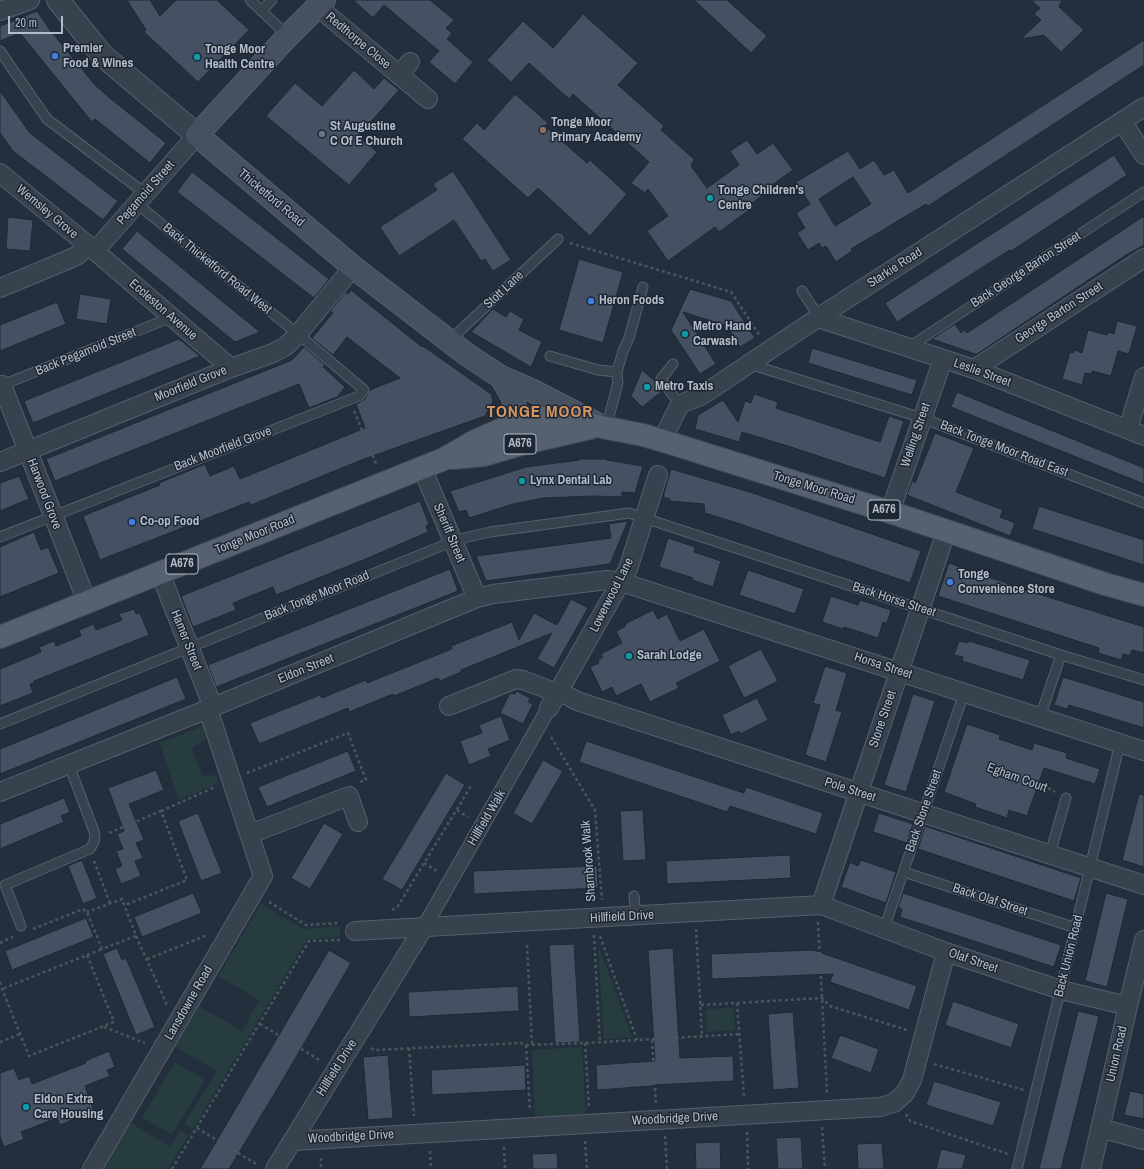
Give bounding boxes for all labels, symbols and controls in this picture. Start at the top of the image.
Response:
scale bar [10,8,65,34]
street label: Redthorpe Close [322,9,394,73]
text: 20 m [15,15,37,31]
place label: Premier Food & Wines [63,41,133,72]
place label: Tonge Moor Health Centre [205,42,274,73]
marker: Premier Food & Wines [50,51,60,61]
marker: Tonge Moor Health Centre [192,52,202,62]
place label: Tonge Moor Primary Academy [551,115,641,146]
place label: St Augustine C Of E Church [330,119,403,150]
marker: Tonge Moor Primary Academy [538,125,548,135]
marker: St Augustine C Of E Church [317,129,327,139]
street label: Pegamoid Street [114,158,178,228]
street label: Thicketford Road [235,166,307,230]
street label: Wemsley Grove [13,182,81,242]
place label: Tonge Children's Centre [718,183,804,214]
marker: Tonge Children's Centre [705,193,715,203]
street label: Back Thicketford Road West [159,220,275,318]
street label: Back George Barton Street [968,229,1084,311]
street label: Starkie Road [865,245,925,291]
street label: Stott Lane [481,268,527,312]
street label: Eccleston Avenue [126,276,200,344]
street label: George Barton Street [1012,279,1106,347]
place label: Heron Foods [599,293,664,309]
marker: Heron Foods [586,296,596,306]
place label: Metro Hand Carwash [693,319,752,350]
street label: Back Pegamoid Street [34,325,138,379]
marker: Metro Hand Carwash [680,329,690,339]
street label: Leslie Street [951,355,1013,391]
street label: Moorfield Grove [153,362,229,406]
place label: Metro Taxis [655,379,713,395]
marker: Metro Taxis [642,382,652,392]
street label: Welling Street [898,401,934,469]
district label: TONGE MOOR [487,402,593,422]
street label: Back Tonge Moor Road East [938,417,1070,481]
street label: Back Moorfield Grove [172,423,274,475]
road number: A676 [504,434,536,454]
street label: Harwood Grove [23,456,65,532]
street label: Tonge Moor Road [771,468,857,508]
place label: Lynx Dental Lab [530,473,612,489]
marker: Lynx Dental Lab [517,476,527,486]
road number: A676 [868,500,900,520]
street label: Sheriff Street [430,501,468,565]
street label: Tonge Moor Road [213,512,297,558]
place label: Co-op Food [140,514,199,530]
marker: Co-op Food [127,517,137,527]
road number: A676 [166,554,198,574]
street label: Lowerwood Lane [587,555,637,635]
place label: Tonge Convenience Store [958,567,1055,598]
street label: Back Tonge Moor Road [262,568,372,624]
marker: Tonge Convenience Store [945,577,955,587]
street label: Back Horsa Street [850,579,938,621]
street label: Hamer Street [167,608,205,672]
place label: Sarah Lodge [637,648,702,664]
street label: Horsa Street [852,649,914,683]
street label: Eldon Street [276,651,336,687]
marker: Sarah Lodge [624,651,634,661]
street label: Stone Street [866,688,900,750]
street label: Egham Court [985,760,1049,796]
street label: Back Stone Street [903,768,945,854]
street label: Pole Street [823,774,877,806]
street label: Hillfield Walk [465,787,509,849]
street label: Sharnbrook Walk [578,820,600,902]
street label: Back Olaf Street [951,881,1029,919]
street label: Hillfield Drive [590,908,654,926]
street label: Back Union Road [1051,914,1087,998]
street label: Olaf Street [946,945,1000,977]
street label: Lansdowne Road [162,963,216,1043]
street label: Union Road [1103,1025,1131,1083]
street label: Hillfield Drive [313,1037,361,1099]
place label: Eldon Extra Care Housing [34,1092,103,1123]
marker: Eldon Extra Care Housing [21,1102,31,1112]
street label: Woodbridge Drive [631,1109,719,1129]
street label: Woodbridge Drive [307,1127,395,1147]

